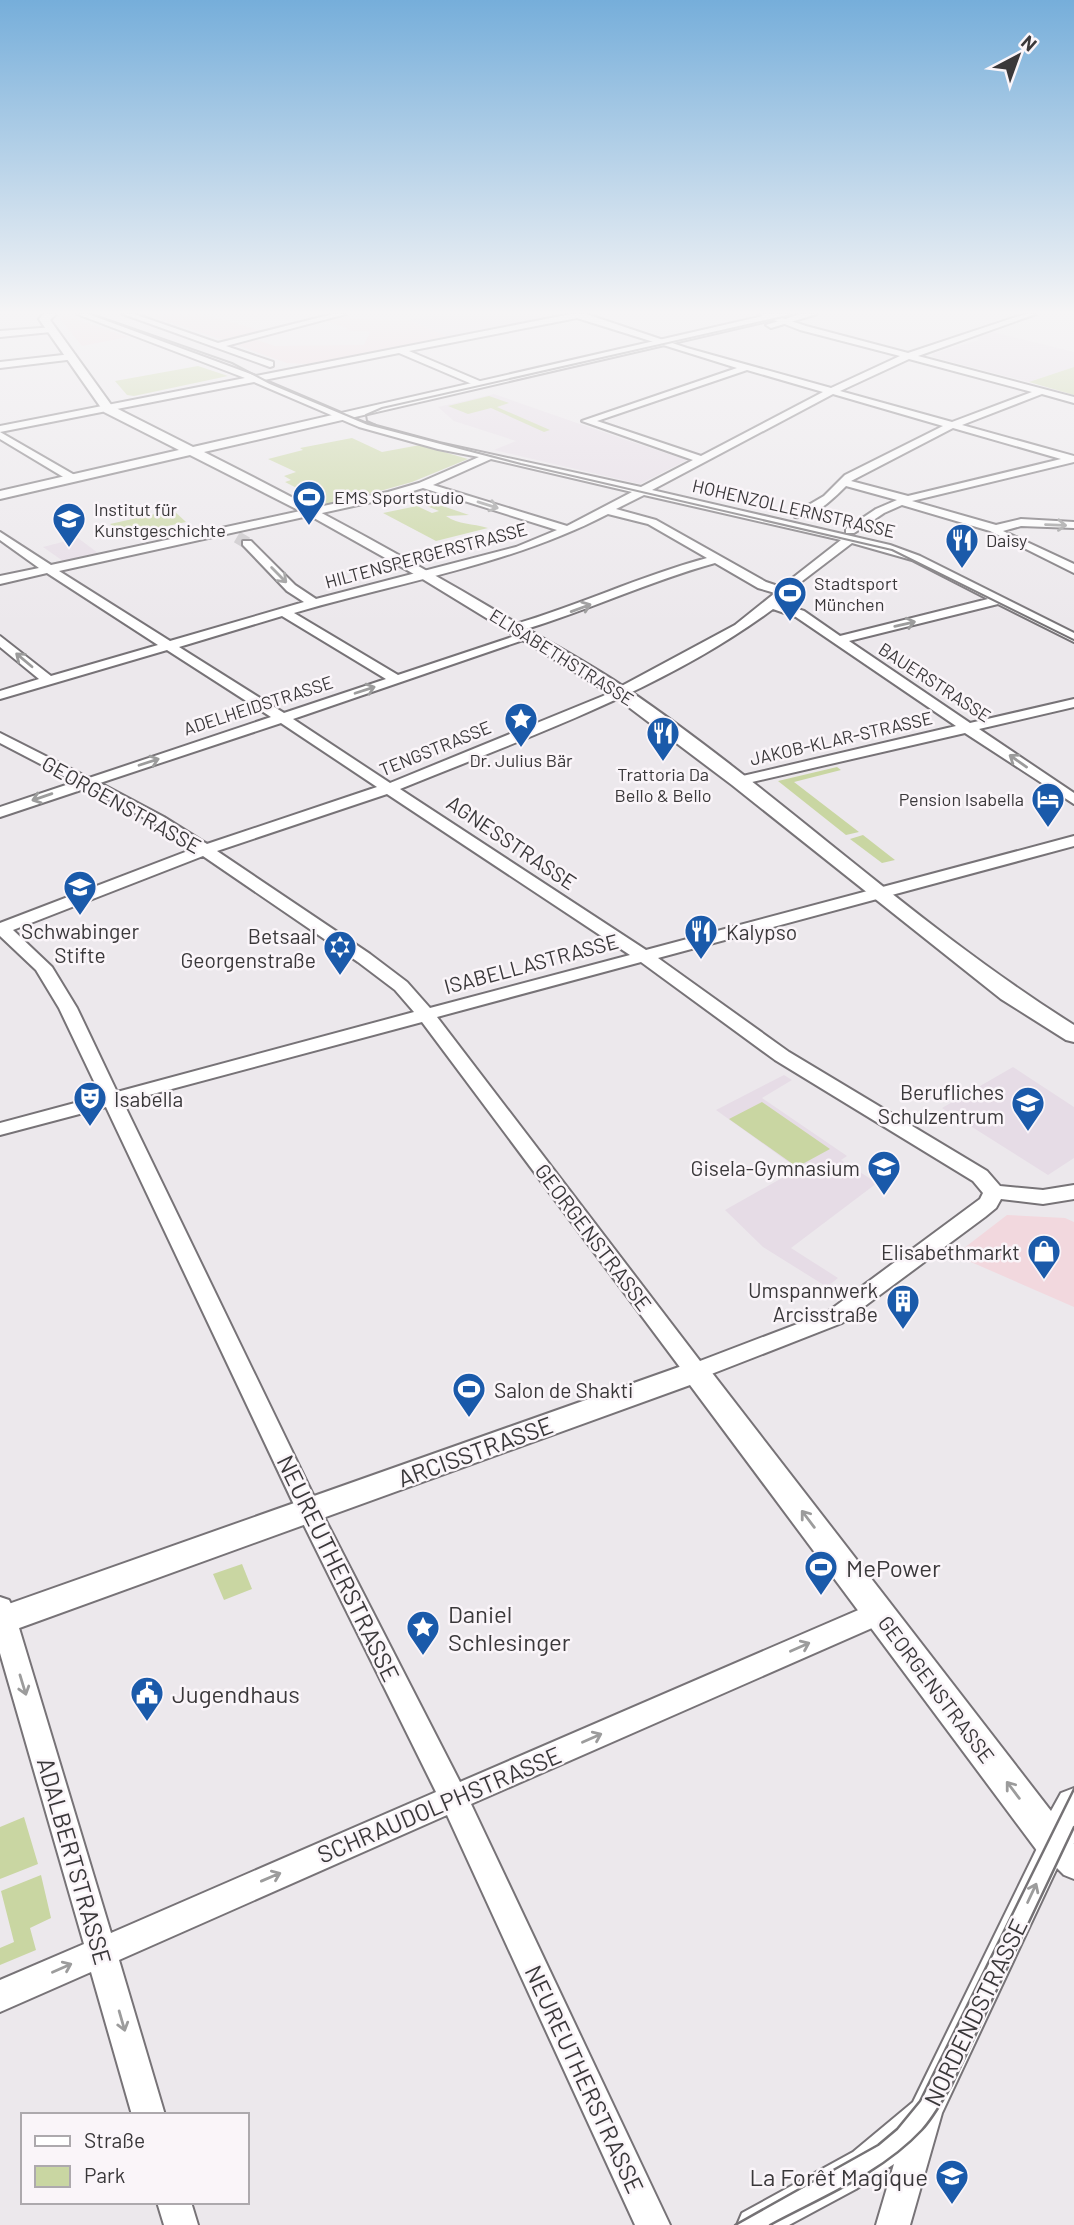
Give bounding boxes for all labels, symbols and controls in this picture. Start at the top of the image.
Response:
north arrow [983,21,1053,91]
text: N [1017,30,1042,56]
street label: HOHENZOLLERNSTRASSE [690,474,898,542]
sports icon: EMS Sportstudio [290,478,328,527]
place label: EMS Sportstudio [334,486,464,508]
place label: Institut für Kunstgeschichte [94,498,226,541]
school or university icon: Institut für Kunstgeschichte [50,500,88,549]
one-way arrow [477,500,499,513]
street label: HILTENSPERGERSTRASSE [322,517,530,593]
one-way arrow [1044,518,1067,531]
restaurant icon: Daisy [943,521,981,570]
place label: Daisy [986,529,1027,551]
one-way arrow [270,567,287,584]
place label: Stadtsport München [814,572,898,615]
sports icon: Stadtsport München [771,574,809,623]
one-way arrow [569,601,591,613]
street label: ELISABETHSTRASSE [486,604,638,710]
one-way arrow [893,617,916,630]
street label: BAUERSTRASSE [875,638,995,726]
one-way arrow [15,652,33,668]
street label: ADELHEIDSTRASSE [180,670,336,740]
one-way arrow [354,683,376,695]
place icon: Dr. Julius Bär [502,700,540,749]
street label: JAKOB-KLAR-STRASSE [748,706,934,770]
restaurant icon: Trattoria Da Bello & Bello [644,714,682,763]
street label: TENGSTRASSE [376,716,494,780]
place label: Dr. Julius Bär [469,749,573,771]
street label: GEORGENSTRASSE [38,750,206,858]
one-way arrow [138,754,160,767]
one-way arrow [1009,754,1028,768]
place label: Trattoria Da Bello & Bello [615,763,711,806]
hotel icon: Pension Isabella [1029,780,1067,829]
place label: Pension Isabella [899,788,1024,810]
street label: AGNESSTRASSE [442,789,582,895]
one-way arrow [32,792,54,804]
school or university icon: Schwabinger Stifte [61,868,99,917]
restaurant icon: Kalypso [682,912,720,961]
place label: Schwabinger Stifte [21,918,139,967]
place label: Kalypso [726,919,797,944]
place label: Betsaal Georgenstraße [180,923,316,972]
synagogue icon: Betsaal Georgenstraße [321,928,359,977]
street label: ISABELLASTRASSE [441,928,621,998]
theatre icon: Isabella [71,1079,109,1128]
place label: Berufliches Schulzentrum [878,1079,1004,1128]
school or university icon: Berufliches Schulzentrum [1009,1084,1047,1133]
place label: Isabella [114,1086,183,1111]
school or university icon: Gisela-Gymnasium [865,1148,903,1197]
place label: Gisela-Gymnasium [691,1155,860,1180]
street label: GEORGENSTRASSE [530,1158,658,1316]
shop icon: Elisabethmarkt [1025,1232,1063,1281]
place label: Elisabethmarkt [881,1239,1020,1264]
place label: Umspannwerk Arcisstraße [748,1277,878,1326]
building icon: Umspannwerk Arcisstraße [884,1282,922,1331]
sports icon: Salon de Shakti [450,1370,488,1419]
place label: Salon de Shakti [494,1377,633,1402]
street label: ARCISSTRASSE [393,1409,557,1493]
street label: NEUREUTHERSTRASSE [272,1450,406,1686]
one-way arrow [801,1510,816,1529]
sports icon: MePower [802,1548,840,1597]
place label: MePower [846,1553,941,1582]
place label: Daniel Schlesinger [448,1599,571,1656]
place icon: Daniel Schlesinger [404,1608,442,1657]
street label: GEORGENSTRASSE [873,1610,1001,1768]
one-way arrow [789,1640,811,1653]
one-way arrow [17,1674,30,1696]
public building icon: Jugendhaus [128,1674,166,1723]
place label: Jugendhaus [172,1679,300,1708]
one-way arrow [581,1731,602,1744]
street label: SCHRAUDOLPHSTRASSE [313,1739,565,1869]
street label: ADALBERTSTRASSE [32,1754,118,1968]
one-way arrow [1006,1781,1020,1800]
one-way arrow [260,1870,281,1883]
one-way arrow [1026,1883,1039,1904]
street label: NORDENDSTRASSE [917,1914,1033,2110]
street label: NEUREUTHERSTRASSE [519,1960,651,2198]
one-way arrow [51,1961,72,1974]
one-way arrow [116,2010,129,2032]
legend [21,2113,248,2204]
text: Straße [84,2127,145,2152]
school or university icon: La Forêt Magique [933,2157,971,2206]
text: Park [84,2162,125,2187]
place label: La Forêt Magique [749,2162,928,2191]

